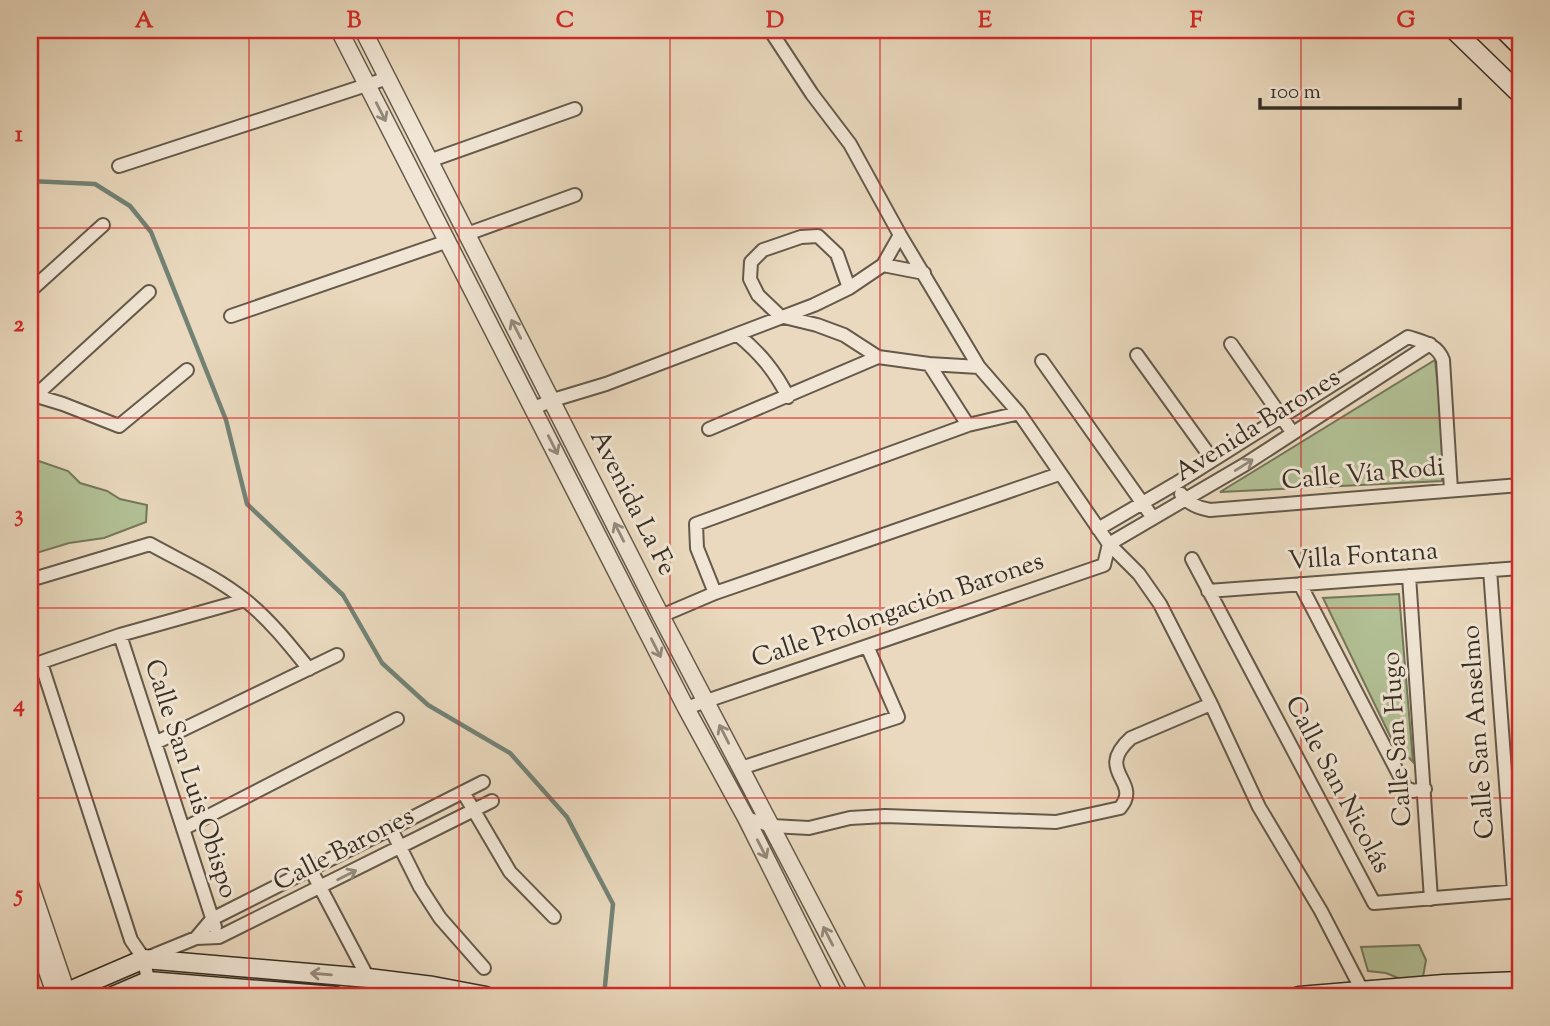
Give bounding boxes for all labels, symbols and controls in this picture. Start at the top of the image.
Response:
text: A [135,5,154,38]
text: B [347,5,362,38]
text: C [556,5,574,38]
text: D [766,5,784,38]
text: E [978,5,992,38]
text: F [1190,5,1203,38]
text: G [1397,5,1416,38]
scale bar [1260,66,1459,110]
text: 100 m [1270,78,1321,108]
one-way arrow [375,101,389,122]
text: 1 [15,119,23,152]
text: 2 [14,309,25,342]
one-way arrow [509,319,523,340]
street label: Avenida Barones [1168,360,1348,492]
street label: Avenida La Fe [579,424,685,582]
one-way arrow [547,434,560,455]
street label: Calle Vía Rodi [1280,449,1446,501]
one-way arrow [1233,458,1253,472]
text: 3 [14,499,24,532]
one-way arrow [612,522,626,543]
street label: Villa Fontana [1287,533,1439,581]
street label: Calle Prolongación Barones [747,544,1049,678]
street label: Calle San Anselmo [1453,624,1505,840]
one-way arrow [649,637,663,658]
street label: Calle San Hugo [1373,650,1423,828]
street label: Calle San Luis Obispo [134,655,246,903]
text: 4 [12,689,25,722]
street label: Calle San Nicolás [1275,690,1399,880]
one-way arrow [716,724,730,744]
street label: Calle Barones [267,799,421,901]
one-way arrow [755,838,769,859]
one-way arrow [336,868,357,882]
text: 5 [13,879,23,912]
one-way arrow [821,926,835,946]
one-way arrow [310,967,333,980]

